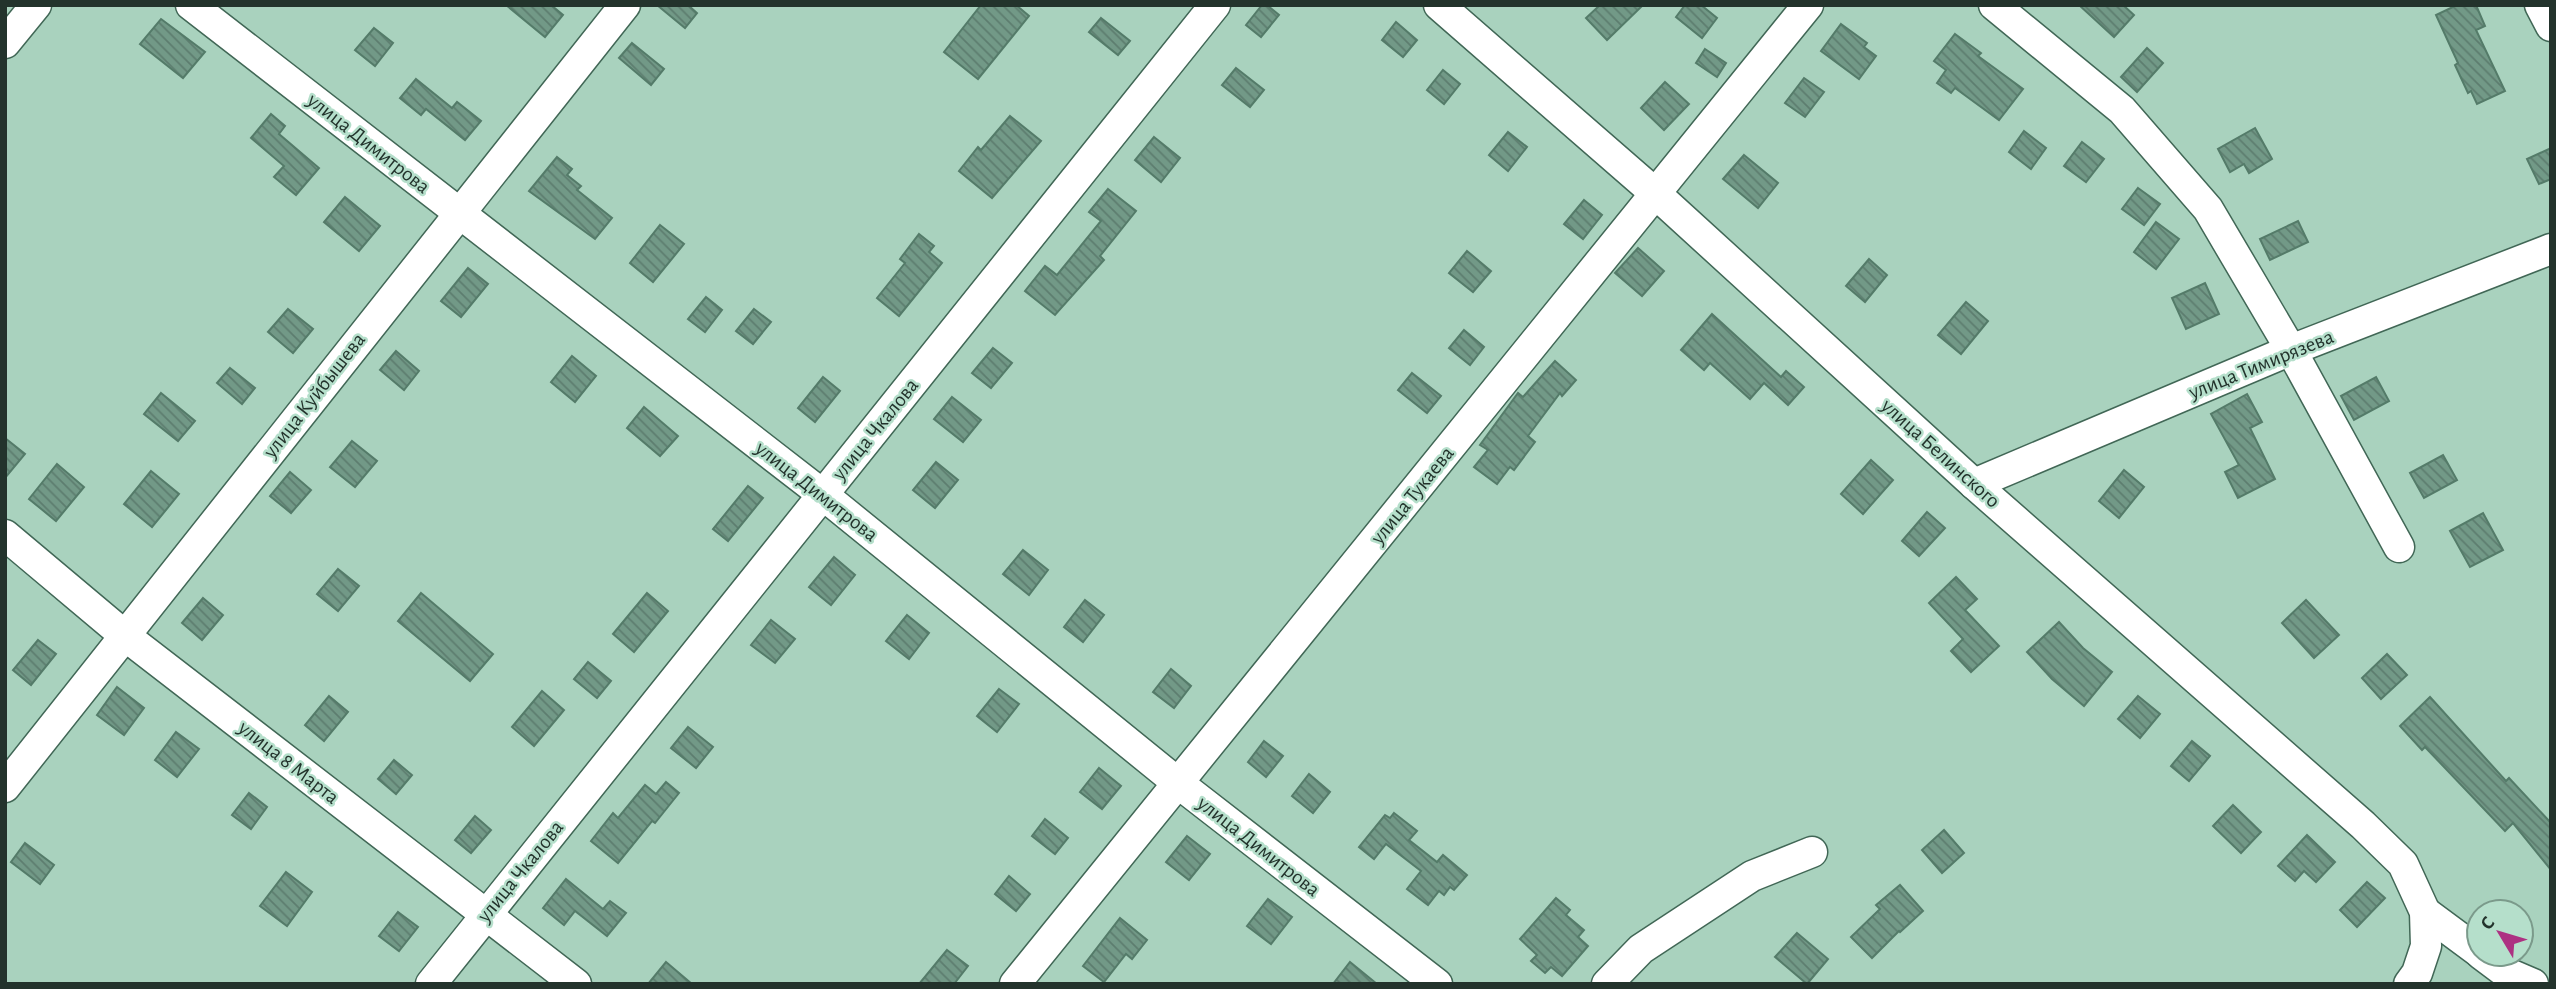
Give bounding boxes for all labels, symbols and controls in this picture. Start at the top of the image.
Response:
street label: улица Димитрова [303,89,434,198]
street label: улица Тимирязева [2185,326,2337,403]
street label: улица Куйбышева [259,329,370,462]
street label: улица Чкалова [828,374,923,485]
street label: улица Белинского [1877,394,2004,512]
street label: улица Димитрова [751,437,882,546]
street label: улица Тукаева [1366,442,1458,549]
street label: улица 8 Марта [234,716,343,808]
street label: улица Димитрова [1193,792,1324,901]
street label: улица Чкалова [473,816,568,927]
north arrow [2465,898,2535,968]
text: С [2477,913,2499,933]

